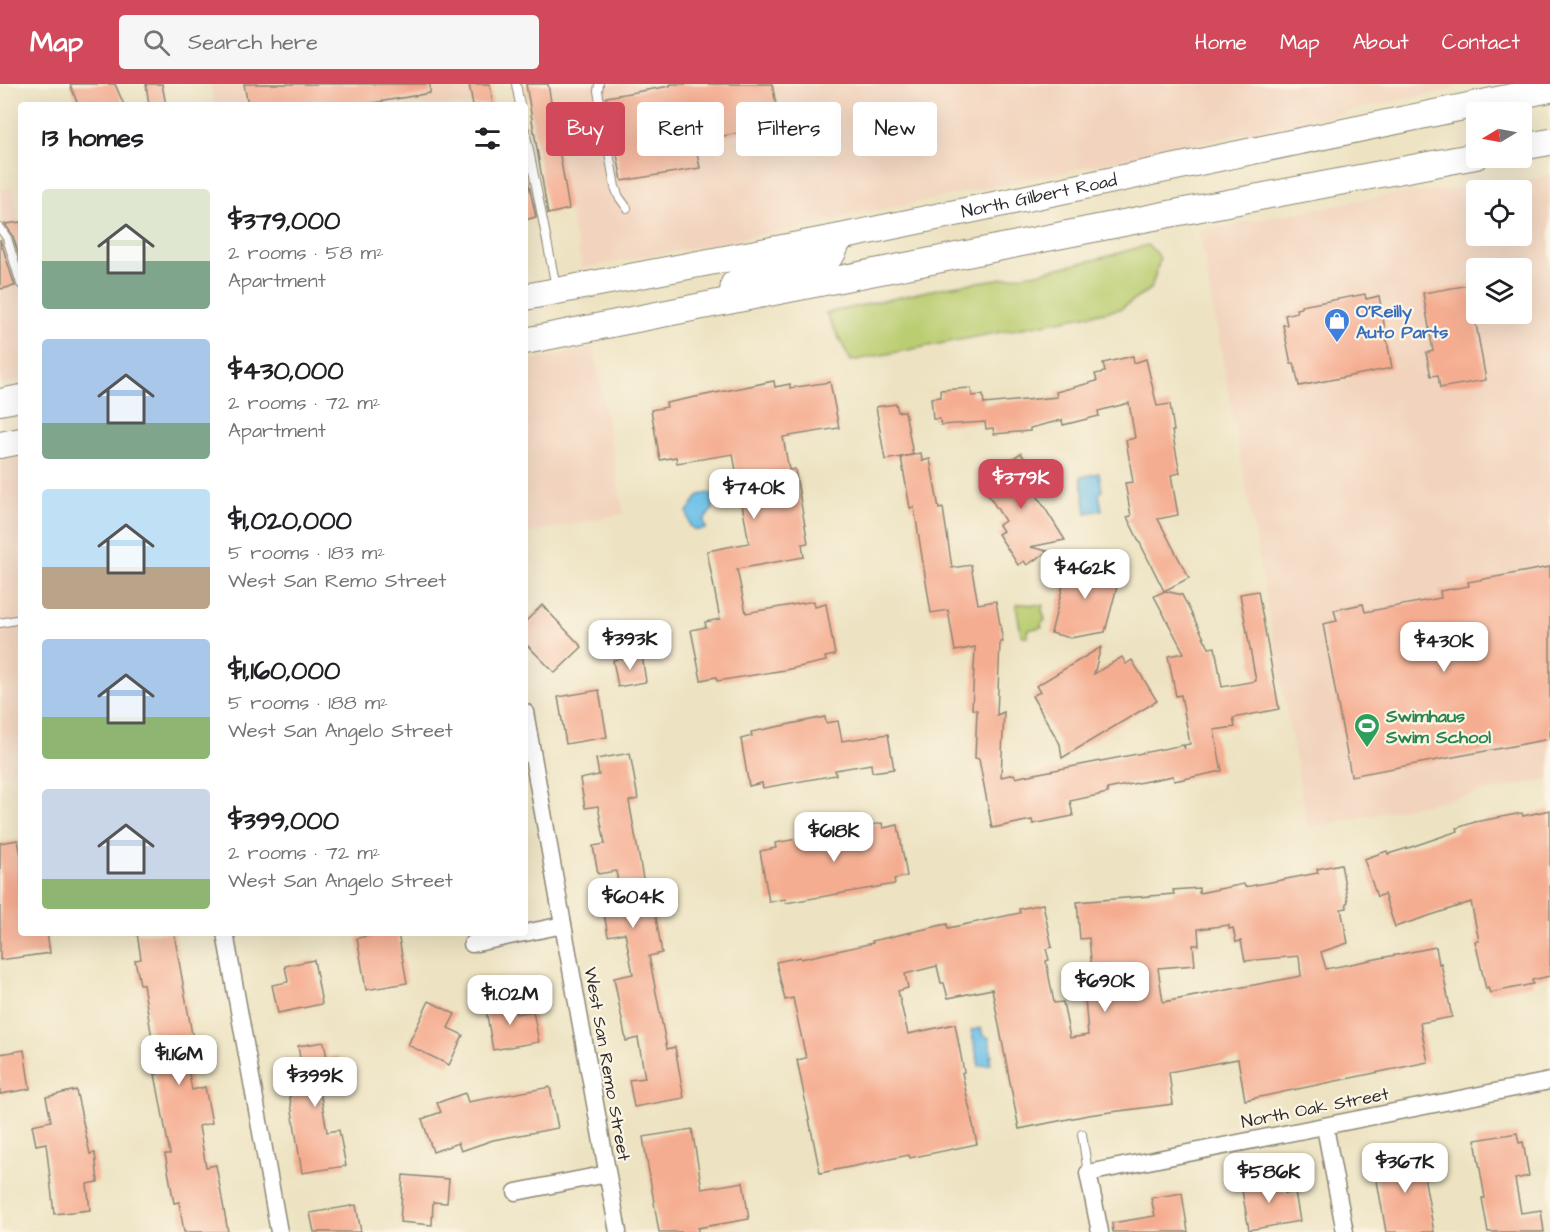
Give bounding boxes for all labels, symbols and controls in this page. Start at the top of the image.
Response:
search box [119,15,539,69]
text: Map [30,23,83,62]
icon: search [140,26,173,59]
text: Search here [188,27,318,58]
text: Home [1195,28,1247,57]
text: Map [1280,28,1320,57]
text: About [1353,28,1409,57]
text: Contact [1442,28,1520,57]
chip: Buy [546,102,625,156]
chip: Rent [637,102,724,156]
chip: Filters [736,102,841,156]
chip: New [853,102,937,156]
north arrow [1466,102,1532,168]
map controls [1466,102,1532,324]
text: 13 homes [42,120,144,156]
icon: filters [471,122,504,155]
street label: North Gilbert Road [959,167,1119,224]
button: locate [1466,180,1532,246]
text: $379,000 [228,203,340,239]
icon: home [90,213,162,285]
text: 2 rooms · 58 m² [228,239,384,267]
button: layers [1466,258,1532,324]
text: Apartment [228,267,326,295]
place label: O'Reilly Auto Parts [1356,299,1448,345]
shop icon: O'Reilly Auto Parts [1322,306,1352,344]
text: $430,000 [228,353,344,389]
icon: home [90,363,162,435]
text: 2 rooms · 72 m² [228,389,380,417]
text: Apartment [228,417,326,445]
pin: $379K [979,459,1063,510]
text: $379K [992,464,1050,492]
pin: $740K [712,469,796,520]
text: $740K [723,474,785,502]
text: $1,020,000 [228,503,352,539]
icon: home [90,513,162,585]
text: 5 rooms · 183 m² [228,539,385,567]
pin: $462K [1043,549,1127,600]
text: $462K [1055,554,1115,582]
text: West San Remo Street [228,567,446,595]
pin: $393K [588,620,672,671]
pin: $430K [1402,622,1486,673]
text: $393K [603,625,657,653]
text: $430K [1414,627,1474,655]
text: $1,160,000 [228,653,340,689]
icon: home [90,663,162,735]
text: 5 rooms · 188 m² [228,689,388,717]
place label: Swimhaus Swim School [1385,704,1491,750]
sports icon: Swimhaus Swim School [1352,711,1382,749]
text: West San Angelo Street [228,717,453,745]
text: $399,000 [228,803,339,839]
pin: $618K [792,812,876,863]
icon: home [90,813,162,885]
text: $618K [808,817,860,845]
text: 2 rooms · 72 m² [228,839,380,867]
text: West San Angelo Street [228,867,453,895]
pin: $604K [591,878,675,929]
text: $604K [602,883,664,911]
pin: $690K [1063,962,1147,1013]
street label: West San Remo Street [578,965,637,1164]
text: $690K [1075,967,1135,995]
pin: $1.02M [461,975,559,1026]
text: $1.02M [481,980,539,1008]
pin: $1.16M [130,1035,228,1086]
text: $1.16M [155,1040,203,1068]
pin: $399K [273,1057,357,1108]
text: $399K [287,1062,343,1090]
street label: North Oak Street [1239,1081,1392,1135]
pin: $367K [1363,1143,1447,1194]
text: $367K [1376,1148,1434,1176]
pin: $586K [1227,1153,1311,1204]
text: $586K [1238,1158,1300,1186]

